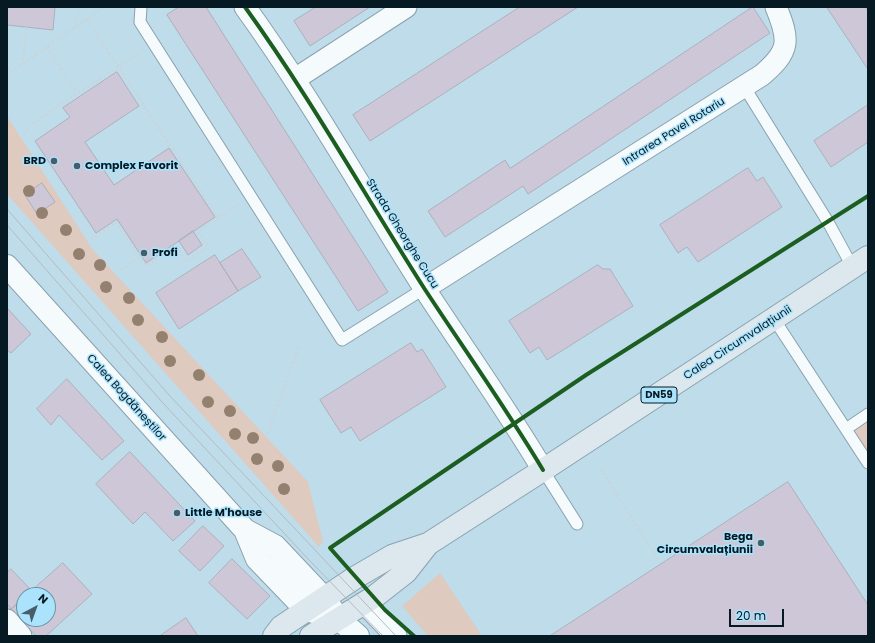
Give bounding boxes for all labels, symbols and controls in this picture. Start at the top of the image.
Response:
street label: Intrarea Pavel Rotariu [620,95,728,169]
place label: BRD [24,154,46,168]
marker: BRD [49,156,59,166]
place label: Complex Favorit [85,159,178,173]
marker: Complex Favorit [72,161,82,171]
street label: Strada Gheorghe Cucu [363,177,441,291]
place label: Profi [152,246,178,260]
marker: Profi [139,248,149,258]
street label: Calea Circumvalațiunii [682,303,794,383]
street label: Calea Bogdăneștilor [84,352,168,444]
road number: DN59 [641,387,677,403]
place label: Little M'house [185,506,262,520]
marker: Little M'house [172,508,182,518]
place label: Bega Circumvalațiunii [657,530,753,556]
marker: Bega Circumvalațiunii [756,538,766,548]
north arrow [16,587,56,627]
text: N [35,590,52,607]
scale bar [731,601,786,627]
text: 20 m [736,607,766,624]

